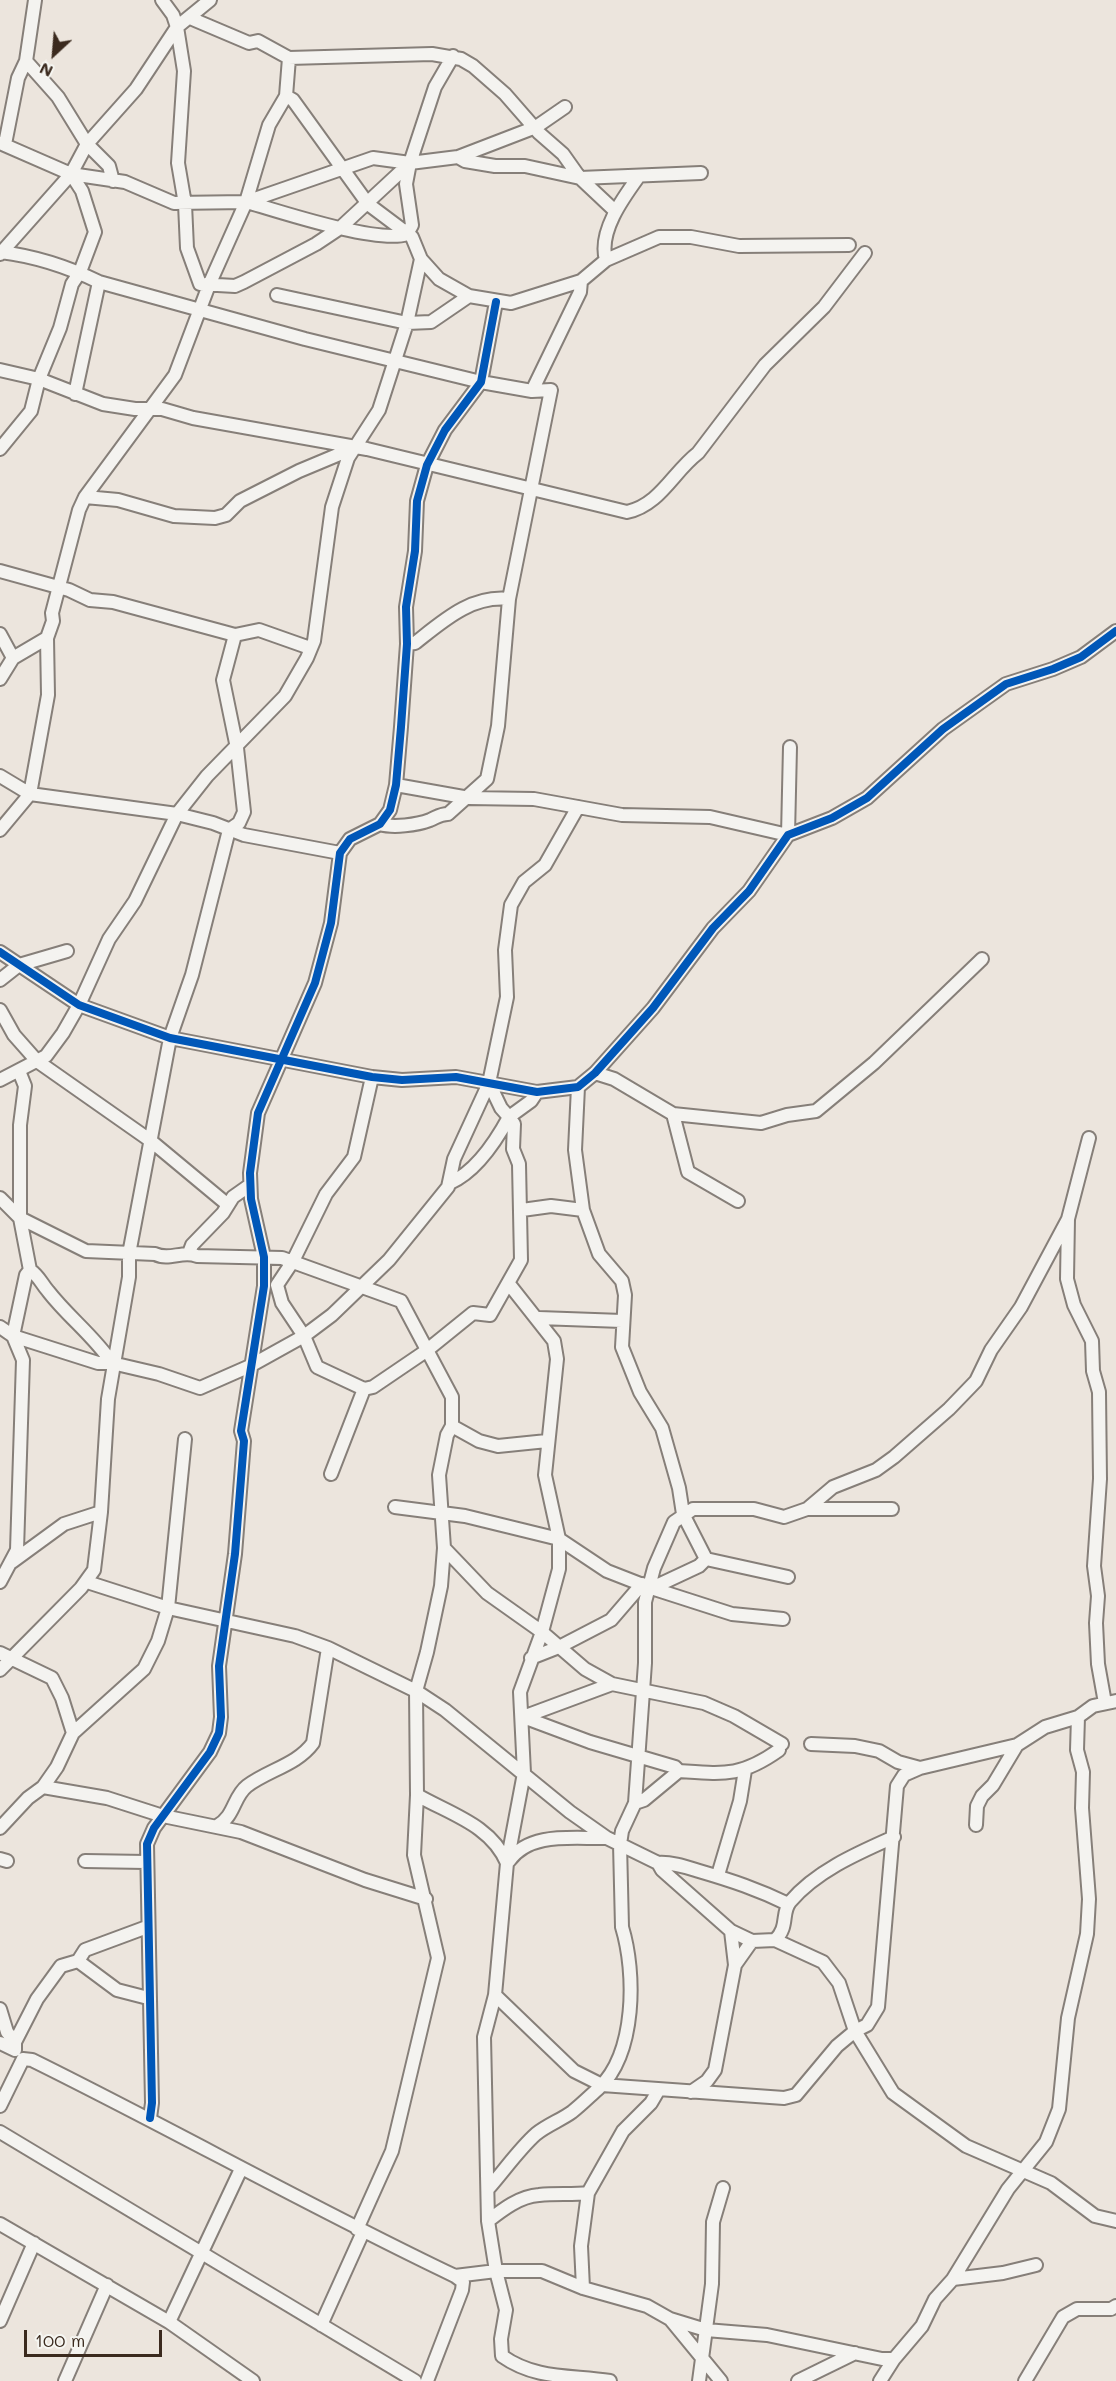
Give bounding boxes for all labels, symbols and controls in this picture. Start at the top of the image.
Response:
north arrow [24,24,84,84]
text: N [36,59,56,83]
scale bar [27,2318,165,2356]
text: 100 m [35,2328,85,2352]

